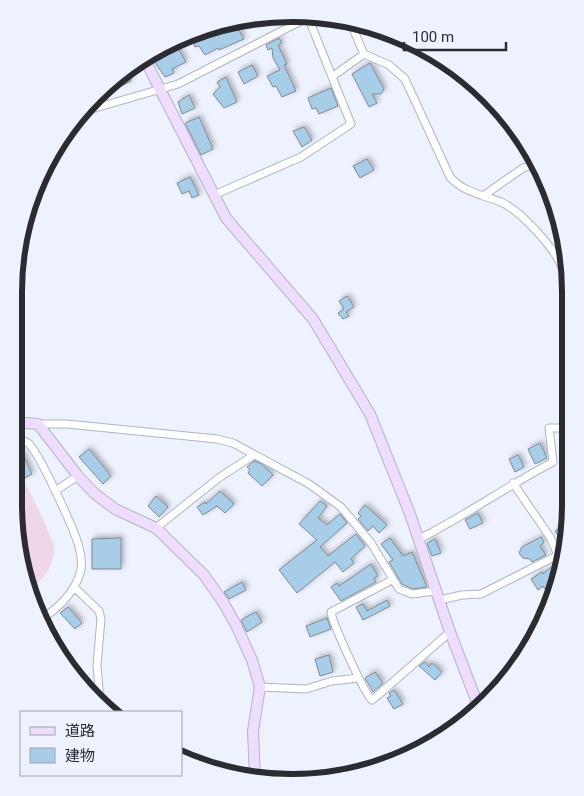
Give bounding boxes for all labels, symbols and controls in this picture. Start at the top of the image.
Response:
scale bar [404,20,506,52]
text: 100 m [412,28,454,46]
legend [20,711,182,776]
text: 道路 [65,722,95,740]
text: 建物 [65,747,95,765]

